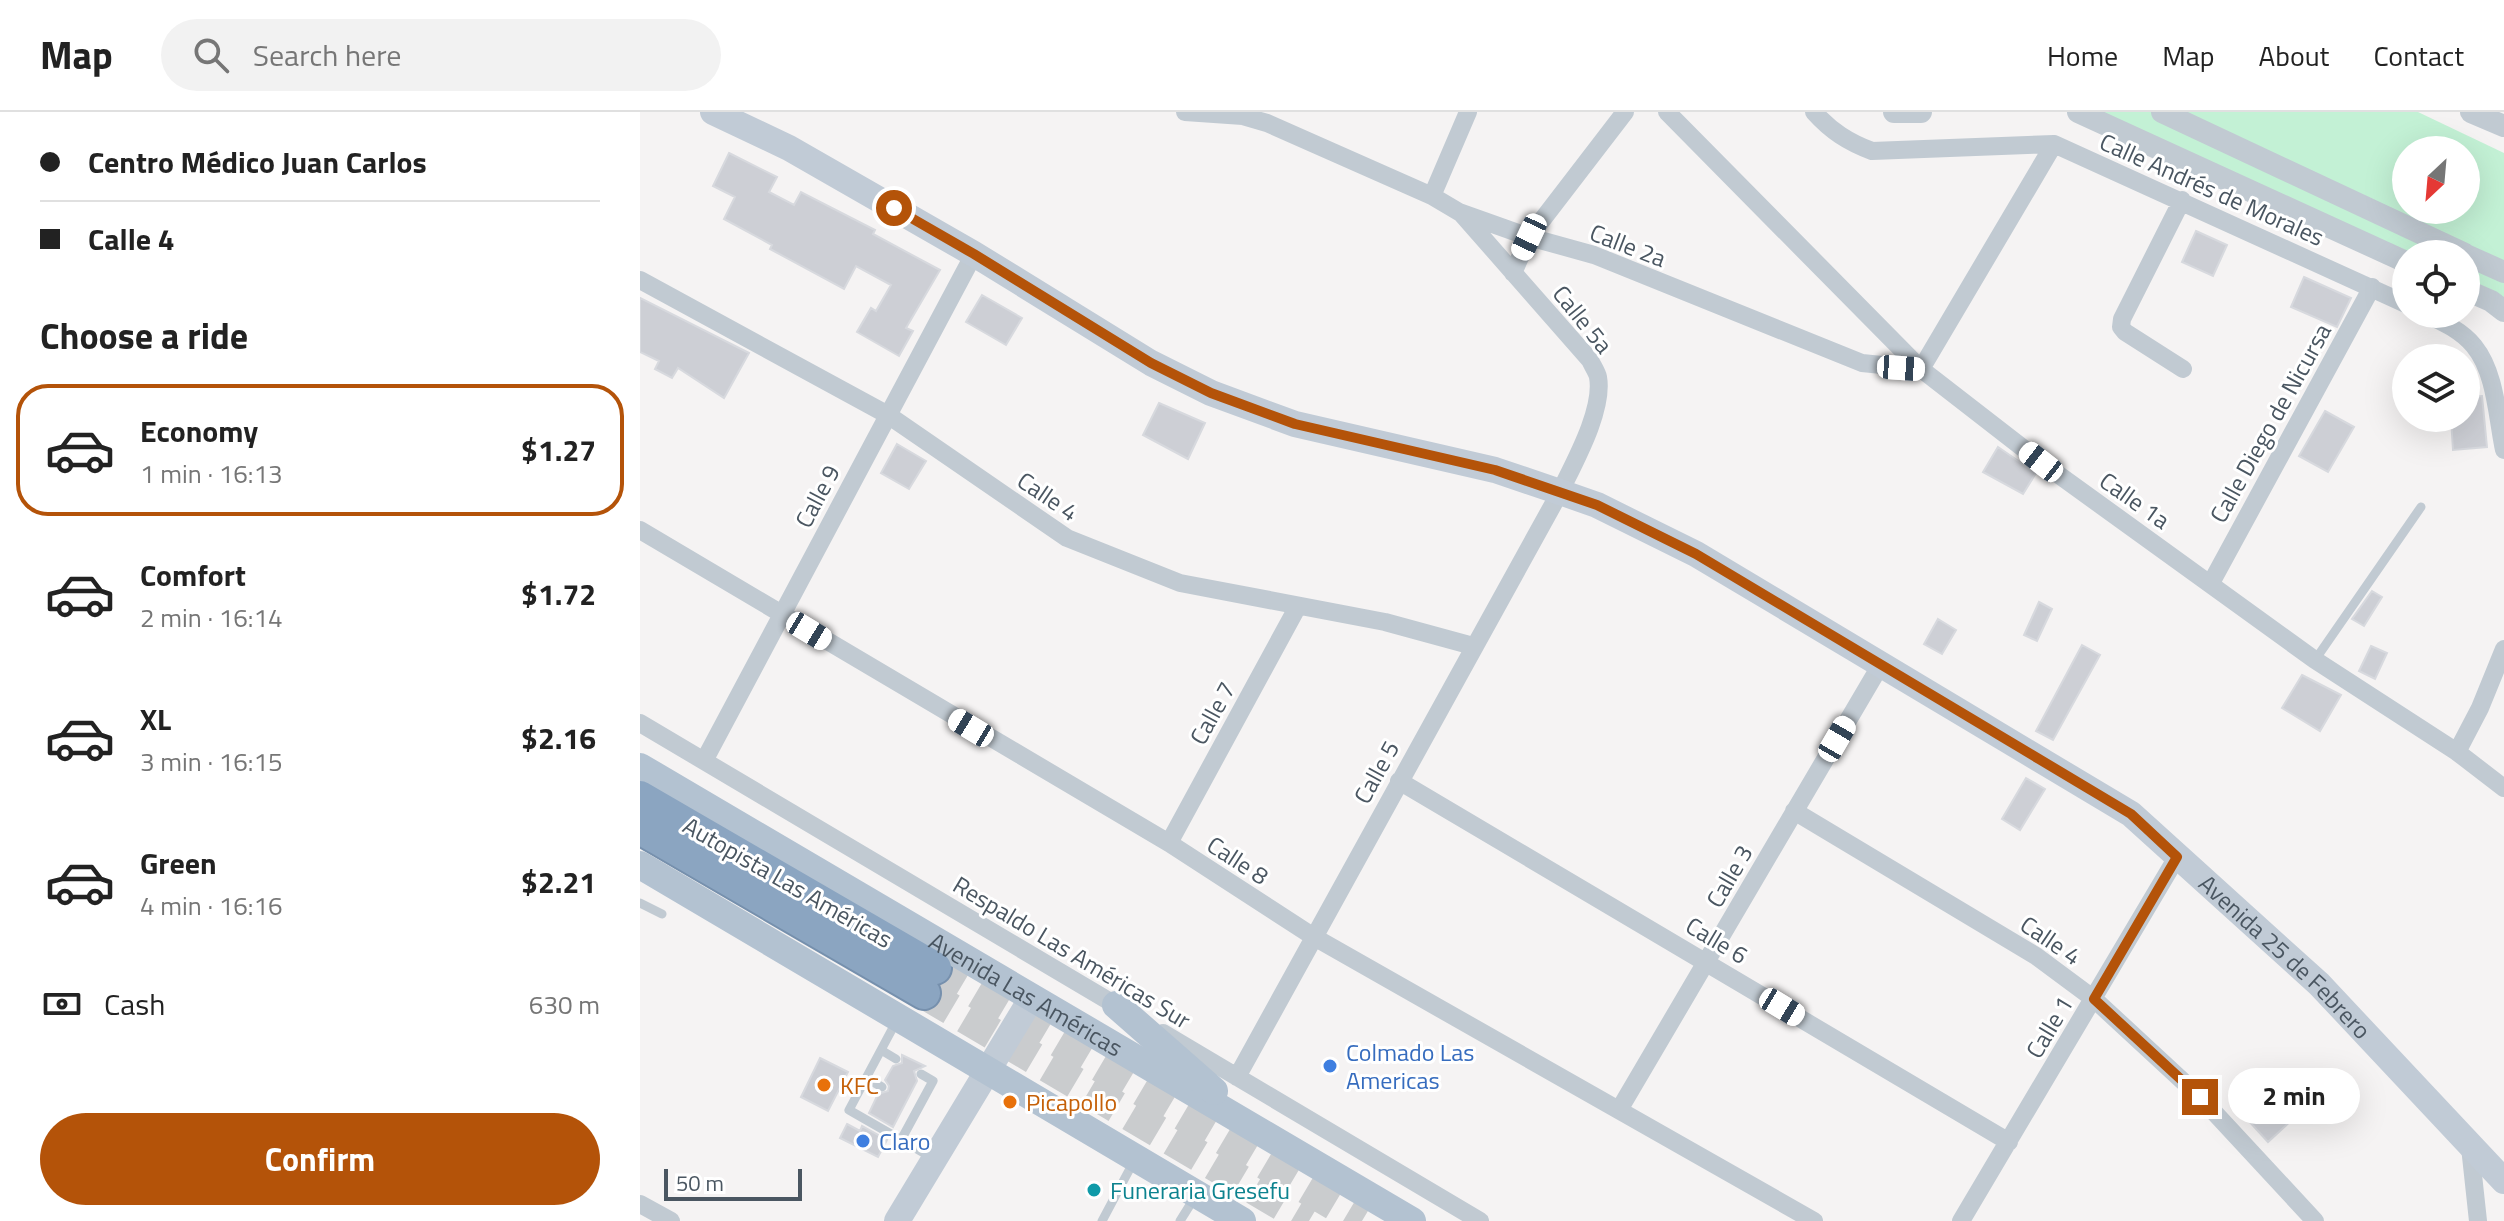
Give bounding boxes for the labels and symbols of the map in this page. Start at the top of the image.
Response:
street label: Calle Andrés de Morales [2094,123,2330,255]
north arrow [2392,136,2480,224]
route start [876,190,912,226]
car [1508,210,1550,264]
street label: Calle 2a [1585,214,1671,276]
street label: Calle 5a [1544,277,1622,361]
street label: Calle Diego de Nicursa [2200,317,2340,529]
car [1876,354,1926,382]
car [2015,438,2067,486]
street label: Calle 9 [785,458,849,534]
street label: Calle 4 [1010,462,1086,530]
street label: Calle 1a [2092,463,2178,537]
car [782,608,836,654]
street label: Calle 7 [1180,675,1244,751]
car [944,705,998,751]
car [1815,712,1859,766]
street label: Calle 5 [1344,734,1408,810]
street label: Autopista Las Américas [677,807,899,957]
street label: Calle 8 [1200,827,1276,893]
street label: Calle 3 [1697,838,1761,914]
street label: Avenida 25 de Febrero [2191,866,2380,1047]
street label: Respaldo Las Américas Sur [946,867,1198,1037]
street label: Calle 4 [2013,906,2089,974]
street label: Calle 6 [1679,907,1755,973]
street label: Avenida Las Américas [923,923,1130,1065]
car [1755,984,1809,1030]
street label: Calle 1 [2016,989,2082,1065]
place label: Colmado Las Americas [1346,1034,1474,1098]
marker: Colmado Las Americas [1321,1057,1339,1075]
place label: KFC [840,1067,879,1103]
callout: 2 min [2228,1069,2360,1125]
marker: KFC [815,1076,833,1094]
route end [2182,1079,2218,1115]
place label: Picapollo [1026,1084,1117,1120]
marker: Picapollo [1001,1093,1019,1111]
place label: Claro [879,1123,930,1159]
marker: Claro [854,1132,872,1150]
scale bar [664,1165,802,1201]
place label: Funeraria Gresefu [1110,1172,1290,1208]
marker: Funeraria Gresefu [1085,1181,1103,1199]

